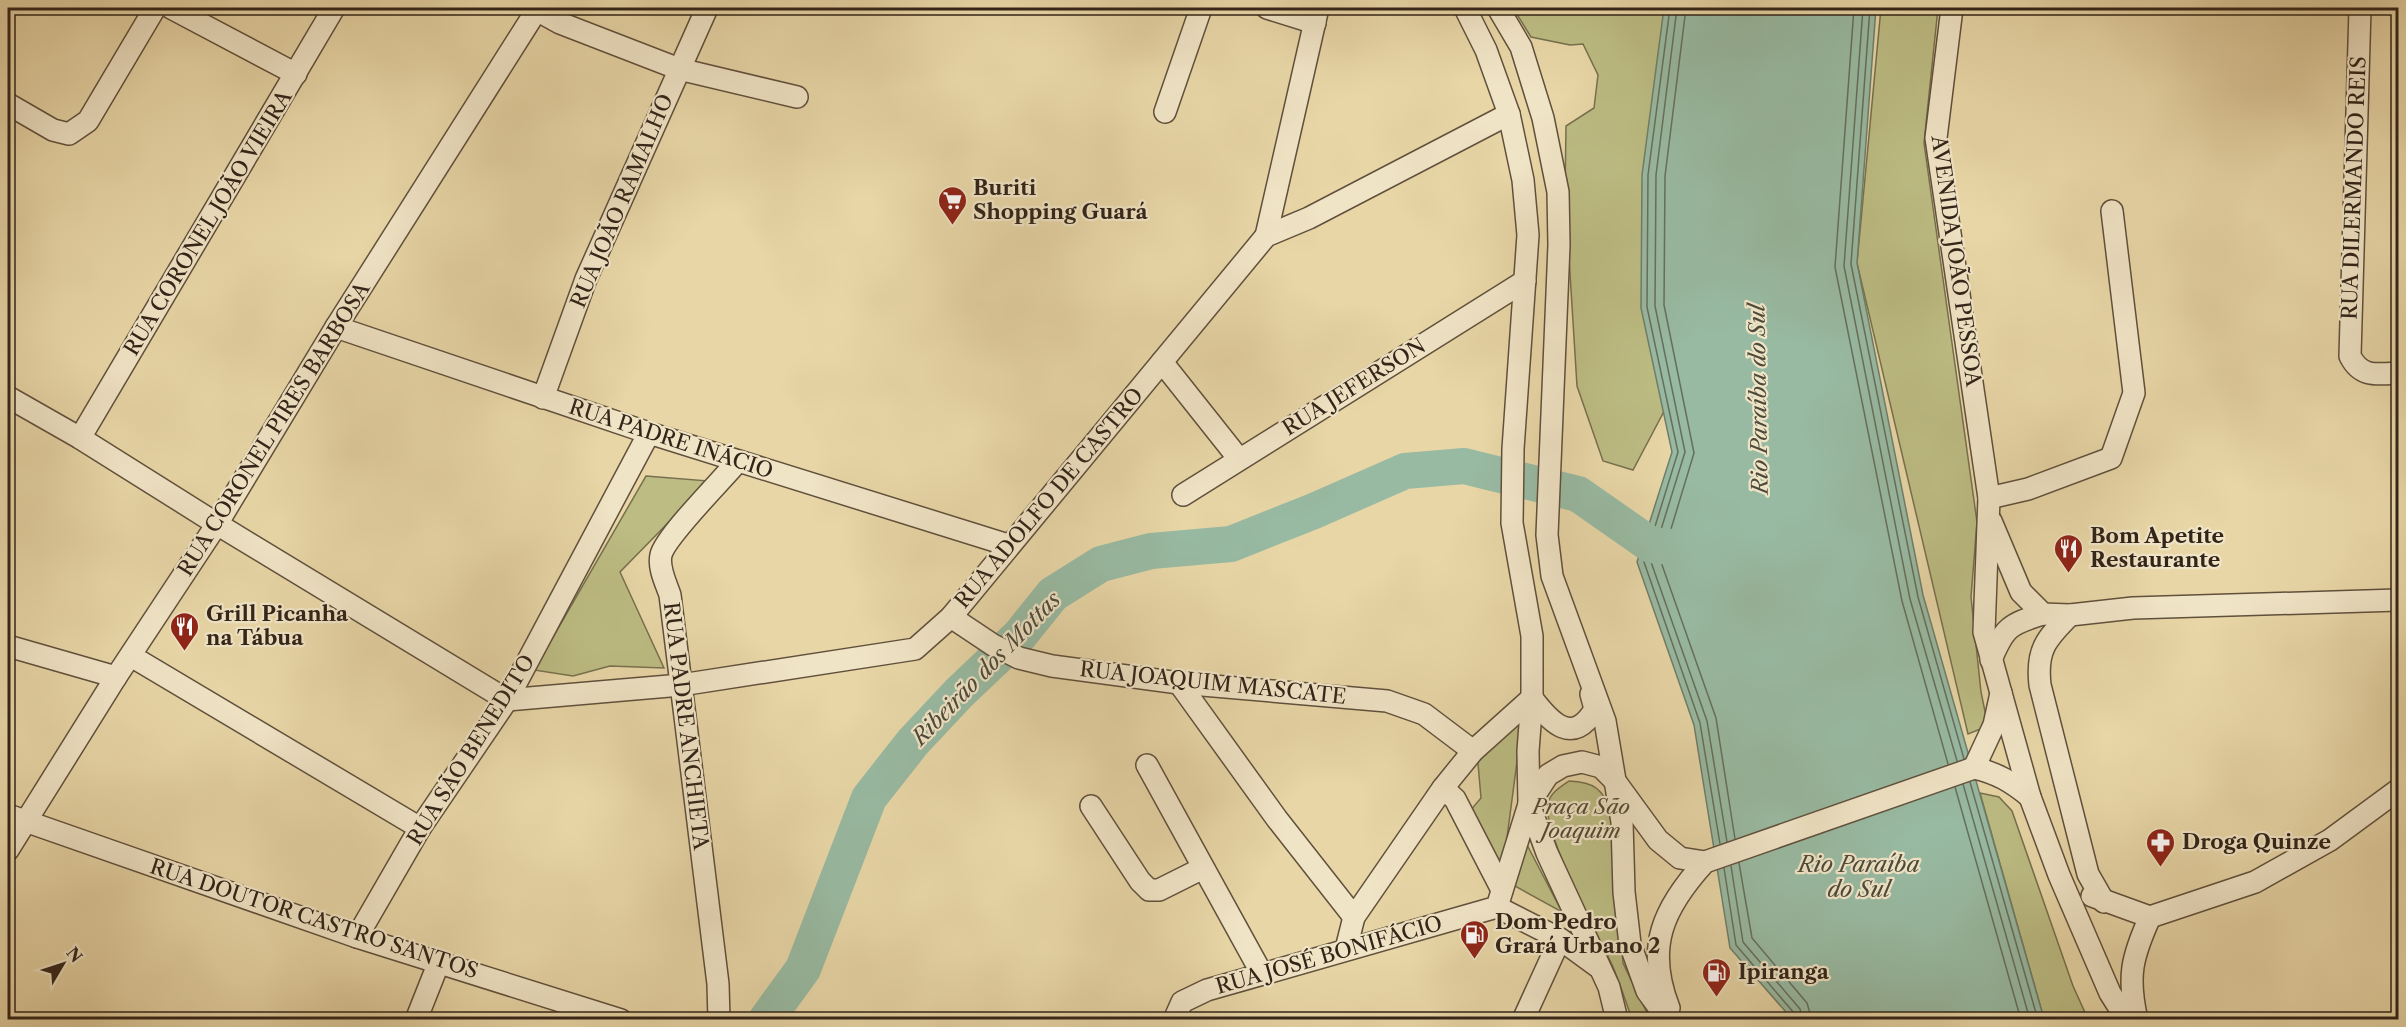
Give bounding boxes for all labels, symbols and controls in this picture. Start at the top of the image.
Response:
street label: RUA DILERMANDO REIS [2336,56,2371,320]
street label: RUA CORONEL JOÃO VIEIRA [118,85,297,360]
street label: RUA JOÃO RAMALHO [565,90,678,311]
street label: AVENIDA JOÃO PESSOA [1926,133,1987,389]
place label: Buriti Shopping Guará [973,175,1149,224]
supermarket icon: Buriti Shopping Guará [936,184,968,226]
street label: RUA CORONEL PIRES BARBOSA [172,277,375,580]
water label: Rio Paraíba do Sul [1743,301,1774,496]
street label: RUA JEFERSON [1278,333,1430,441]
street label: RUA ADOLFO DE CASTRO [949,382,1148,613]
street label: RUA PADRE INÁCIO [566,394,776,483]
place label: Bom Apetite Restaurante [2090,523,2224,572]
restaurant icon: Bom Apetite Restaurante [2053,532,2085,574]
water label: Ribeirão dos Mottas [905,586,1067,752]
place label: Grill Picanha na Tábua [206,601,349,650]
street label: RUA PADRE ANCHIETA [659,601,714,852]
restaurant icon: Grill Picanha na Tábua [169,610,201,652]
street label: RUA SÃO BENEDITO [402,650,539,850]
street label: RUA JOAQUIM MASCATE [1078,656,1348,709]
park label: Praça São Joaquim [1530,794,1630,843]
pharmacy icon: Droga Quinze [2145,826,2177,868]
place label: Droga Quinze [2182,829,2331,854]
water label: Rio Paraíba do Sul [1796,851,1920,903]
street label: RUA DOUTOR CASTRO SANTOS [147,854,481,984]
place label: Dom Pedro Grará Urbano 2 [1495,909,1660,958]
street label: RUA JOSÉ BONIFÁCIO [1213,910,1445,999]
fuel station icon: Dom Pedro Grará Urbano 2 [1458,918,1490,960]
north arrow [33,934,93,994]
text: N [63,943,87,966]
fuel station icon: Ipiranga [1701,956,1733,998]
place label: Ipiranga [1738,959,1830,984]

